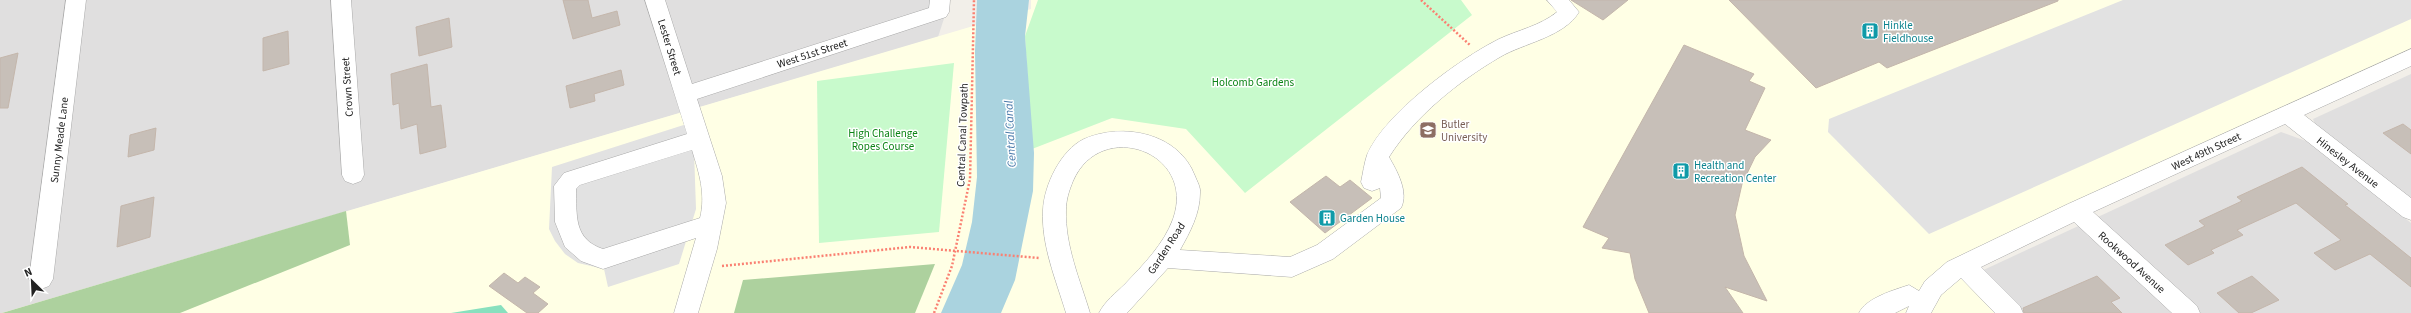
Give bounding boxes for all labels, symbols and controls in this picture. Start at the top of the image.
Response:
street label: Lester Street [654,17,685,77]
place label: Hinkle Fieldhouse [1883,18,1934,46]
building icon: Hinkle Fieldhouse [1860,21,1880,41]
street label: West 51st Street [775,35,850,72]
street label: Crown Street [338,56,357,117]
park label: Holcomb Gardens [1212,75,1295,90]
street label: Central Canal Towpath [953,83,972,187]
street label: Sunny Meade Lane [47,96,72,184]
water label: Central Canal [1000,100,1021,168]
place label: Butler University [1441,117,1487,145]
school or university icon: Butler University [1418,120,1438,140]
park label: High Challenge Ropes Course [848,126,918,154]
street label: West 49th Street [2169,129,2244,174]
street label: Hinesley Avenue [2313,133,2382,192]
place label: Health and Recreation Center [1694,158,1776,186]
building icon: Health and Recreation Center [1671,161,1691,181]
building icon: Garden House [1317,208,1337,228]
place label: Garden House [1340,211,1406,226]
street label: Garden Road [1144,219,1189,277]
street label: Rookwood Avenue [2095,228,2169,297]
north arrow [12,261,52,301]
text: N [22,264,35,281]

